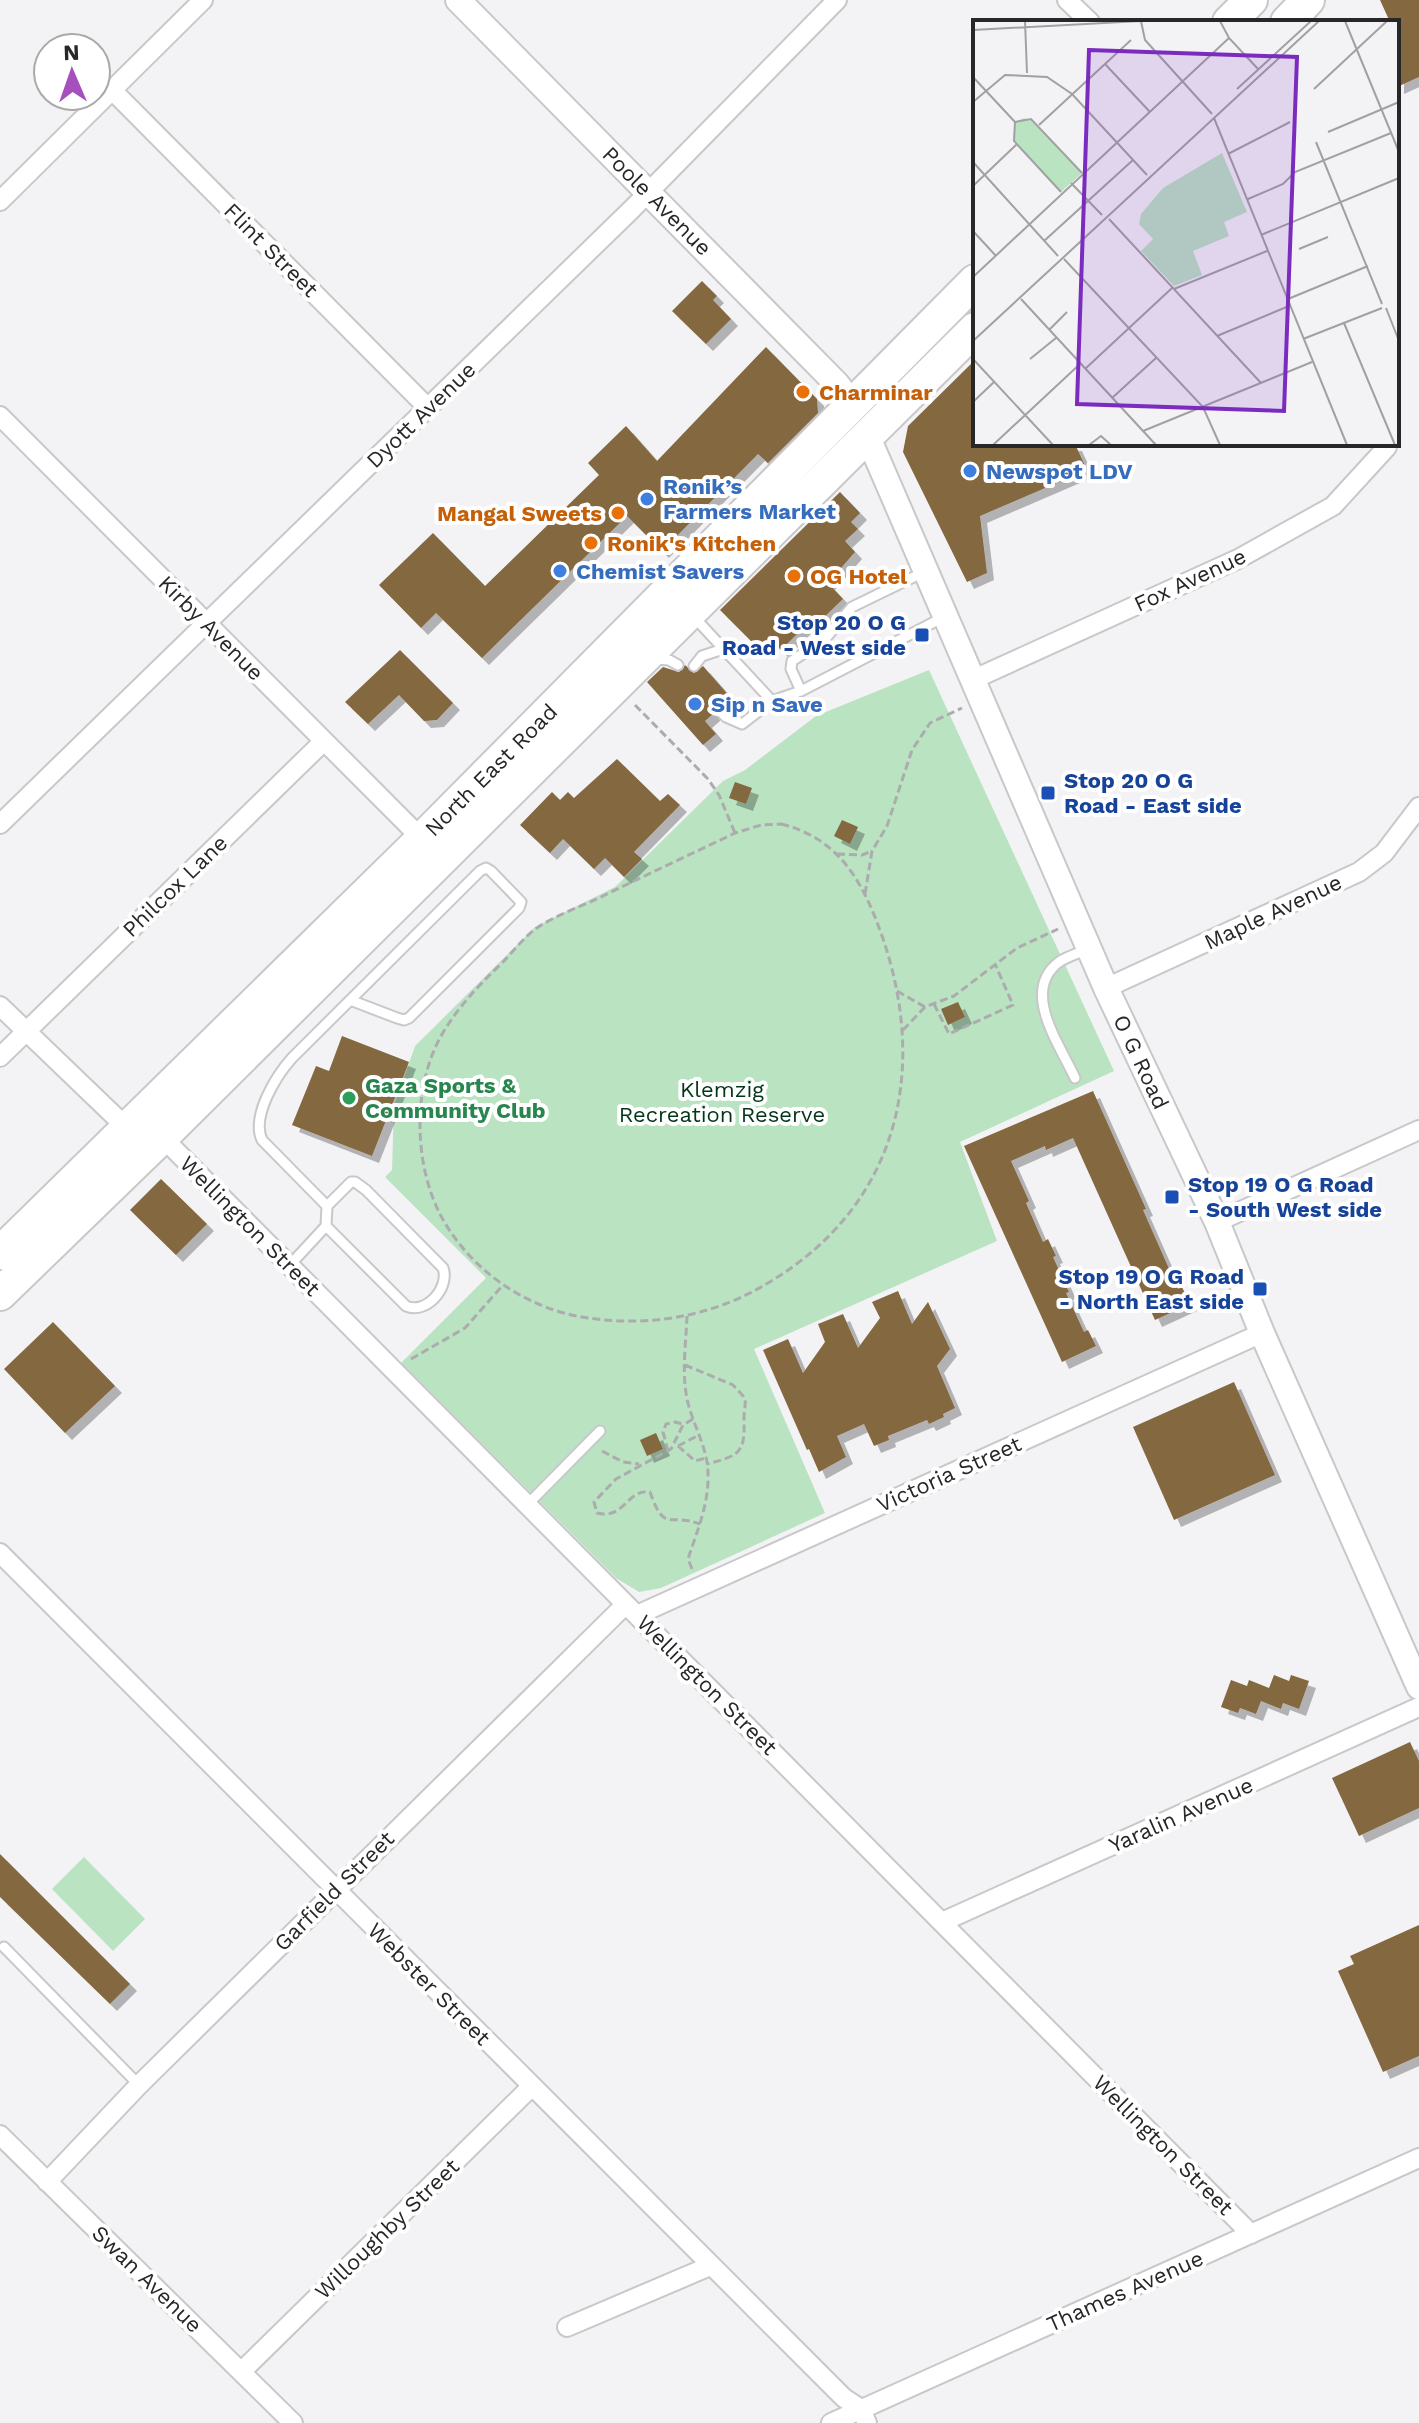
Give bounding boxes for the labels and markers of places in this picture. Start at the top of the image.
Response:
place label: Charminar [819,380,933,405]
marker: Charminar [794,383,812,401]
place label: Newspot LDV [986,459,1133,484]
marker: Newspot LDV [961,462,979,480]
place label: Ronik’s Farmers Market [663,474,836,524]
marker: Ronik’s Farmers Market [638,490,656,508]
place label: Mangal Sweets [437,501,602,526]
marker: Mangal Sweets [609,504,627,522]
place label: Ronik's Kitchen [607,531,776,556]
marker: Ronik's Kitchen [582,534,600,552]
place label: Chemist Savers [576,559,745,584]
marker: Chemist Savers [551,562,569,580]
place label: OG Hotel [810,564,908,589]
marker: OG Hotel [785,567,803,585]
place label: Stop 20 O G Road - West side [722,610,906,660]
marker: Stop 20 O G Road - West side [913,626,931,644]
place label: Sip n Save [711,692,823,717]
marker: Sip n Save [686,695,704,713]
place label: Stop 20 O G Road - East side [1064,768,1242,818]
marker: Stop 20 O G Road - East side [1039,784,1057,802]
place label: Gaza Sports & Community Club [365,1073,546,1123]
marker: Gaza Sports & Community Club [340,1089,358,1107]
place label: Stop 19 O G Road - South West side [1188,1172,1382,1222]
marker: Stop 19 O G Road - South West side [1163,1188,1181,1206]
place label: Stop 19 O G Road - North East side [1059,1264,1244,1314]
marker: Stop 19 O G Road - North East side [1251,1280,1269,1298]

